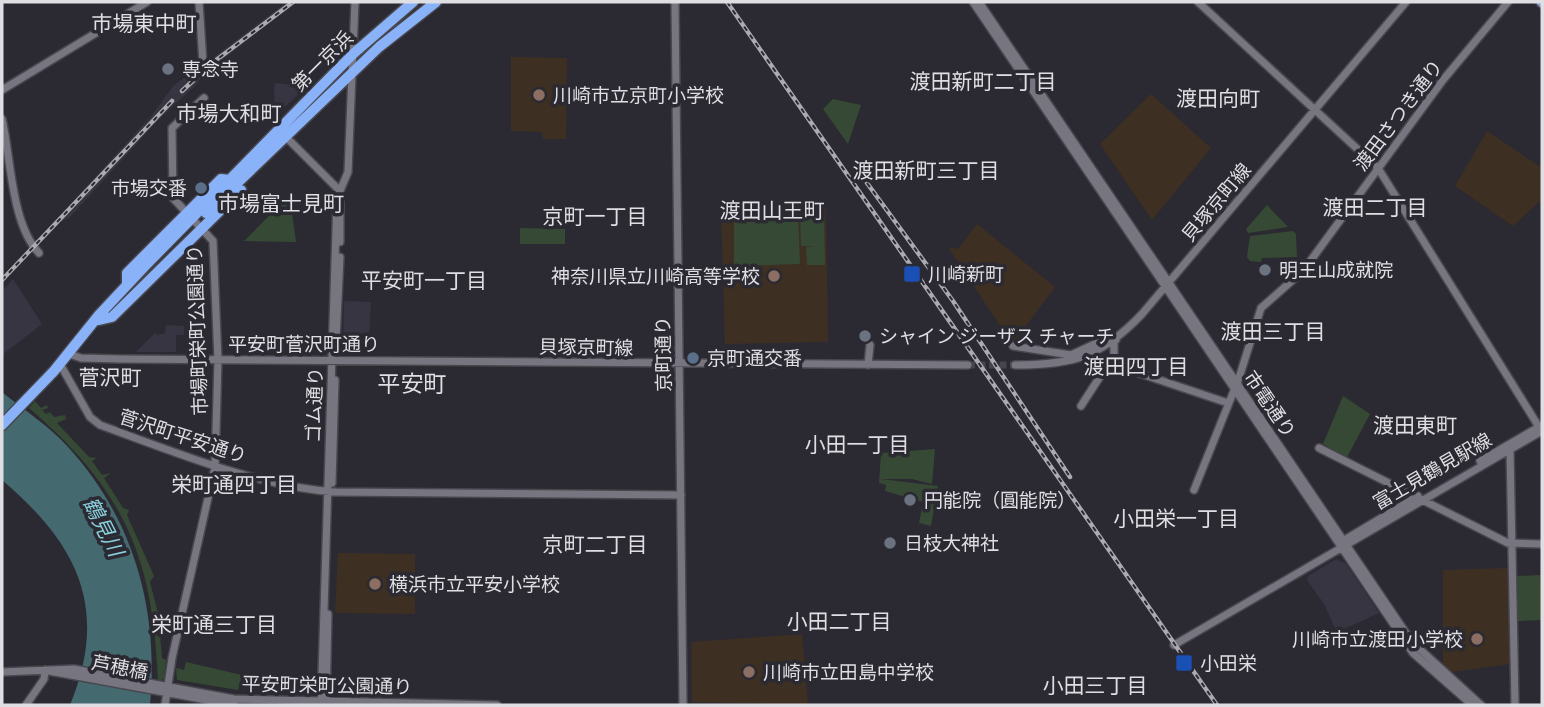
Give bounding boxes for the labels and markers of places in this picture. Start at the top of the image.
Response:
place label: 専念寺 [182,54,239,83]
marker: 専念寺 [160,61,176,77]
place label: 川崎市立京町小学校 [553,80,724,109]
marker: 川崎市立京町小学校 [531,87,547,103]
place label: 市場交番 [111,173,187,202]
marker: 市場交番 [193,180,209,196]
place label: 明王山成就院 [1279,255,1393,284]
place label: 川崎新町 [928,259,1004,288]
place label: 神奈川県立川崎高等学校 [551,261,760,290]
marker: 明王山成就院 [1257,262,1273,278]
marker: 川崎新町 [902,264,922,284]
marker: 神奈川県立川崎高等学校 [766,268,782,284]
place label: シャイン ジーザス チャーチ [879,321,1115,350]
marker: シャイン ジーザス チャーチ [857,328,873,344]
place label: 京町通交番 [707,343,802,372]
marker: 京町通交番 [685,350,701,366]
place label: 円能院（圓能院） [924,485,1076,514]
marker: 円能院（圓能院） [902,492,918,508]
place label: 日枝大神社 [904,528,999,557]
marker: 日枝大神社 [882,535,898,551]
place label: 横浜市立平安小学校 [389,569,560,598]
marker: 横浜市立平安小学校 [367,576,383,592]
place label: 川崎市立渡田小学校 [1292,624,1463,653]
marker: 川崎市立渡田小学校 [1469,631,1485,647]
place label: 小田栄 [1200,648,1257,677]
marker: 小田栄 [1174,653,1194,673]
place label: 川崎市立田島中学校 [763,657,934,686]
marker: 川崎市立田島中学校 [741,664,757,680]

